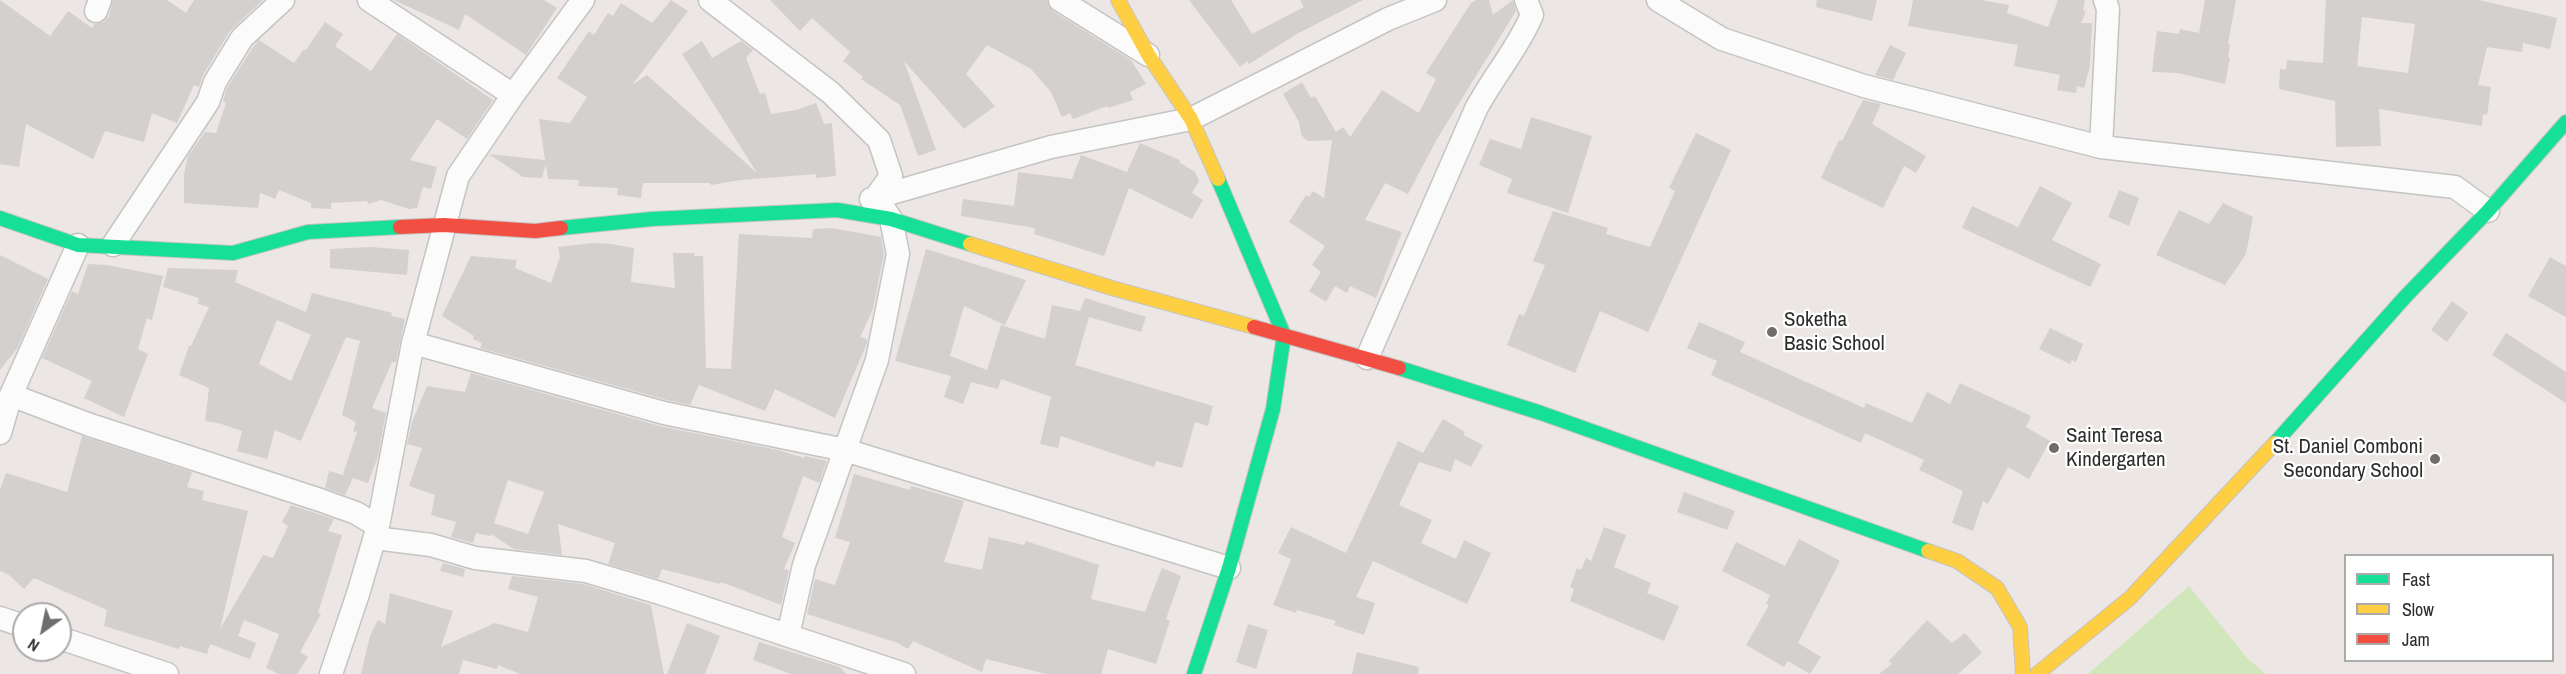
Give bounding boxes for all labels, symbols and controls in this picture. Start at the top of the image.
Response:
place label: Soketha Basic School [1784,307,1885,357]
marker: Soketha Basic School [1765,325,1779,339]
place label: Saint Teresa Kindergarten [2066,423,2166,473]
place label: St. Daniel Comboni Secondary School [2273,434,2423,484]
marker: Saint Teresa Kindergarten [2047,441,2061,455]
marker: St. Daniel Comboni Secondary School [2428,452,2442,466]
legend [2344,554,2554,662]
text: Fast [2402,567,2430,592]
text: Slow [2402,597,2434,622]
north arrow [12,602,72,662]
text: Jam [2402,627,2430,652]
text: N [23,634,43,657]

